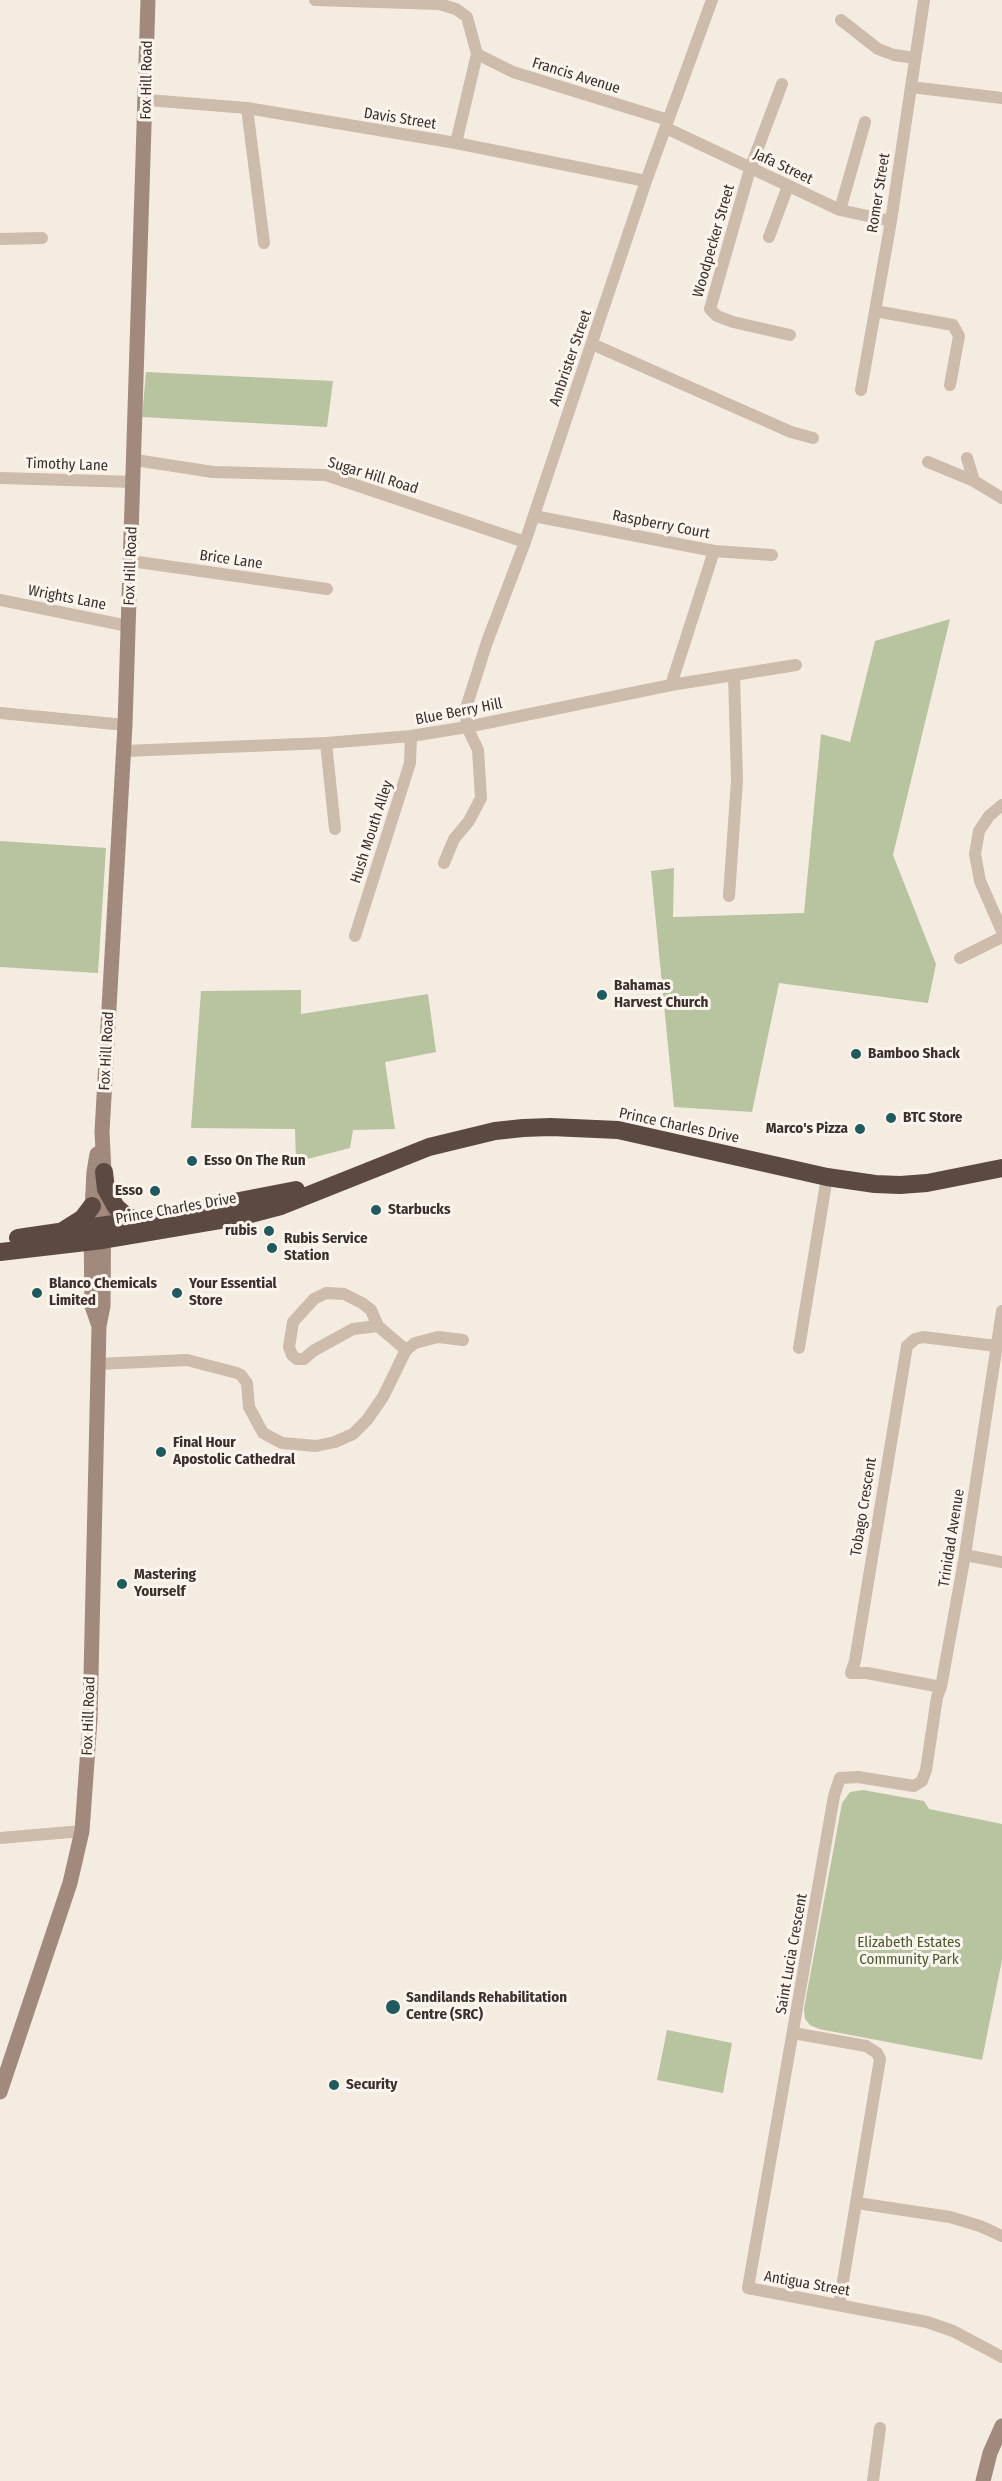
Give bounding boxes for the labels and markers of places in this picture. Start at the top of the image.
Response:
place label: Bahamas Harvest Church [614,977,708,1012]
marker: Bahamas Harvest Church [595,988,609,1002]
place label: Bamboo Shack [868,1045,960,1063]
marker: Bamboo Shack [849,1047,863,1061]
place label: BTC Store [903,1109,962,1127]
marker: BTC Store [884,1111,898,1125]
place label: Marco's Pizza [766,1120,848,1138]
marker: Marco's Pizza [853,1122,867,1136]
place label: Esso On The Run [204,1152,306,1170]
marker: Esso On The Run [185,1154,199,1168]
place label: Esso [115,1182,143,1200]
marker: Esso [148,1184,162,1198]
place label: Starbucks [388,1201,450,1219]
marker: Starbucks [369,1203,383,1217]
place label: rubis [225,1222,257,1240]
marker: rubis [262,1224,276,1238]
place label: Rubis Service Station [284,1230,368,1265]
marker: Rubis Service Station [265,1241,279,1255]
place label: Blanco Chemicals Limited [49,1275,157,1310]
place label: Your Essential Store [189,1275,277,1310]
marker: Blanco Chemicals Limited [30,1286,44,1300]
marker: Your Essential Store [170,1286,184,1300]
place label: Final Hour Apostolic Cathedral [173,1434,295,1469]
marker: Final Hour Apostolic Cathedral [154,1445,168,1459]
place label: Mastering Yourself [134,1566,196,1601]
marker: Mastering Yourself [115,1577,129,1591]
place label: Sandilands Rehabilitation Centre (SRC) [406,1989,567,2024]
marker: Sandilands Rehabilitation Centre (SRC) [384,1998,402,2016]
place label: Security [346,2076,397,2094]
marker: Security [327,2078,341,2092]

